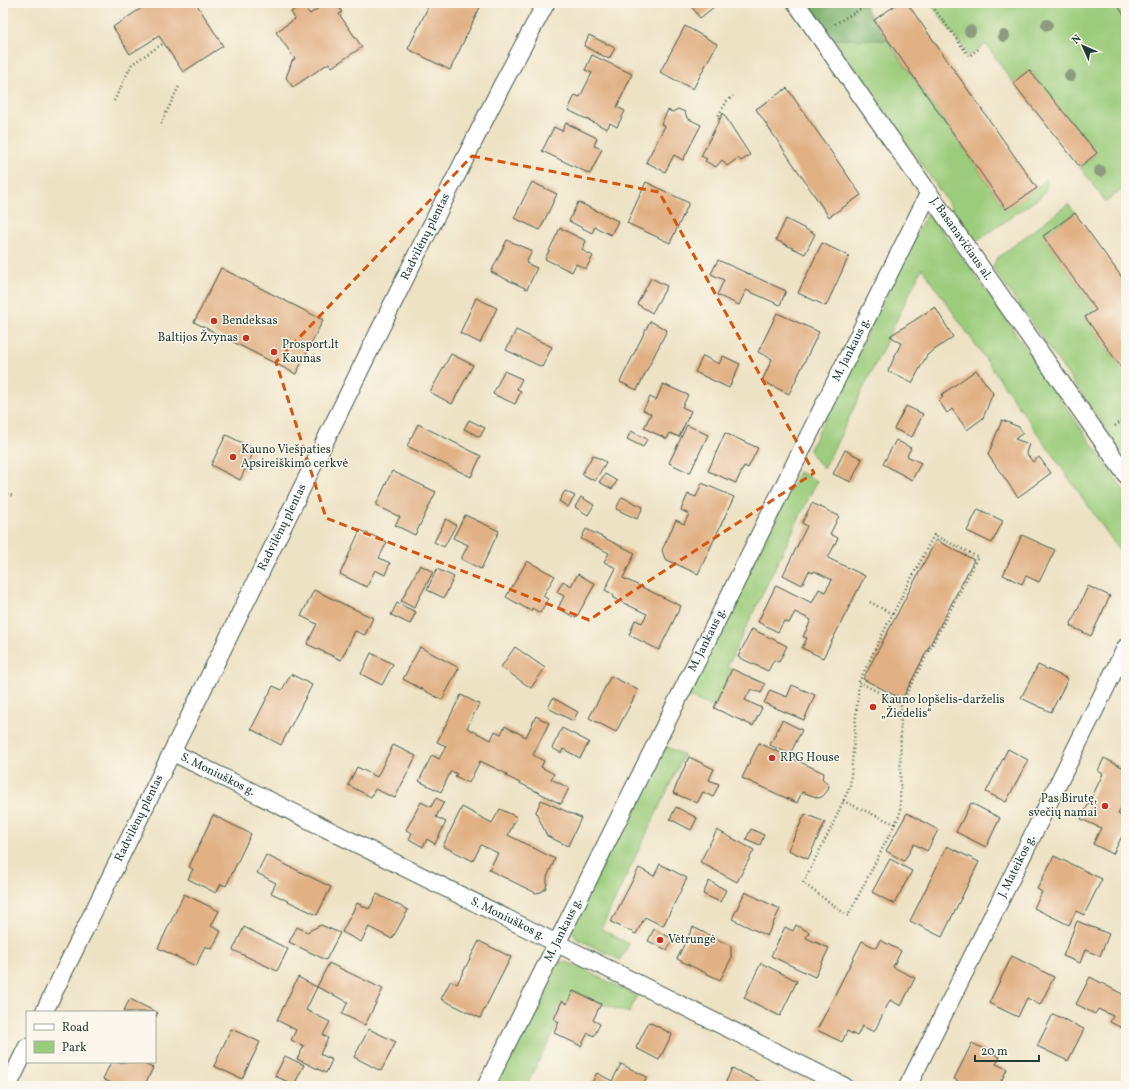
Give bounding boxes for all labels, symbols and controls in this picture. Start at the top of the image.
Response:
north arrow [1063,26,1103,66]
text: N [1069,32,1085,48]
street label: Radvilėnų plentas [397,191,454,283]
street label: J. Basanavičiaus al. [926,194,996,284]
place label: Bendeksas [222,313,278,329]
street label: M. Jankaus g. [829,315,874,384]
marker: Bendeksas [209,316,219,326]
place label: Baltijos Žvynas [158,329,238,346]
marker: Baltijos Žvynas [241,333,251,343]
place label: Prosport.lt Kaunas [282,337,339,367]
marker: Prosport.lt Kaunas [269,347,279,357]
place label: Kauno Viešpaties Apsireiškimo cerkvė [241,442,348,472]
marker: Kauno Viešpaties Apsireiškimo cerkvė [228,452,238,462]
street label: Radvilėnų plentas [254,481,311,574]
street label: M. Jankaus g. [685,605,730,675]
place label: Kauno lopšelis-darželis „Žiedelis“ [881,692,1005,722]
marker: Kauno lopšelis-darželis „Žiedelis“ [868,702,878,712]
street label: S. Moniuškos g. [178,749,258,800]
place label: RPG House [780,750,840,766]
marker: RPG House [767,753,777,763]
street label: Radvilėnų plentas [111,772,168,864]
place label: Pas Birutę, svečių namai [1029,791,1097,821]
marker: Pas Birutę, svečių namai [1100,801,1110,811]
street label: J. Mateikos g. [995,832,1039,901]
street label: S. Moniuškos g. [468,894,548,944]
street label: M. Jankaus g. [541,895,586,965]
place label: Vėtrungė [668,932,716,948]
marker: Vėtrungė [655,935,665,945]
legend [26,1011,156,1063]
text: Road [62,1020,89,1036]
scale bar [975,1037,1039,1063]
text: Park [62,1040,87,1056]
text: 20 m [981,1044,1008,1060]

